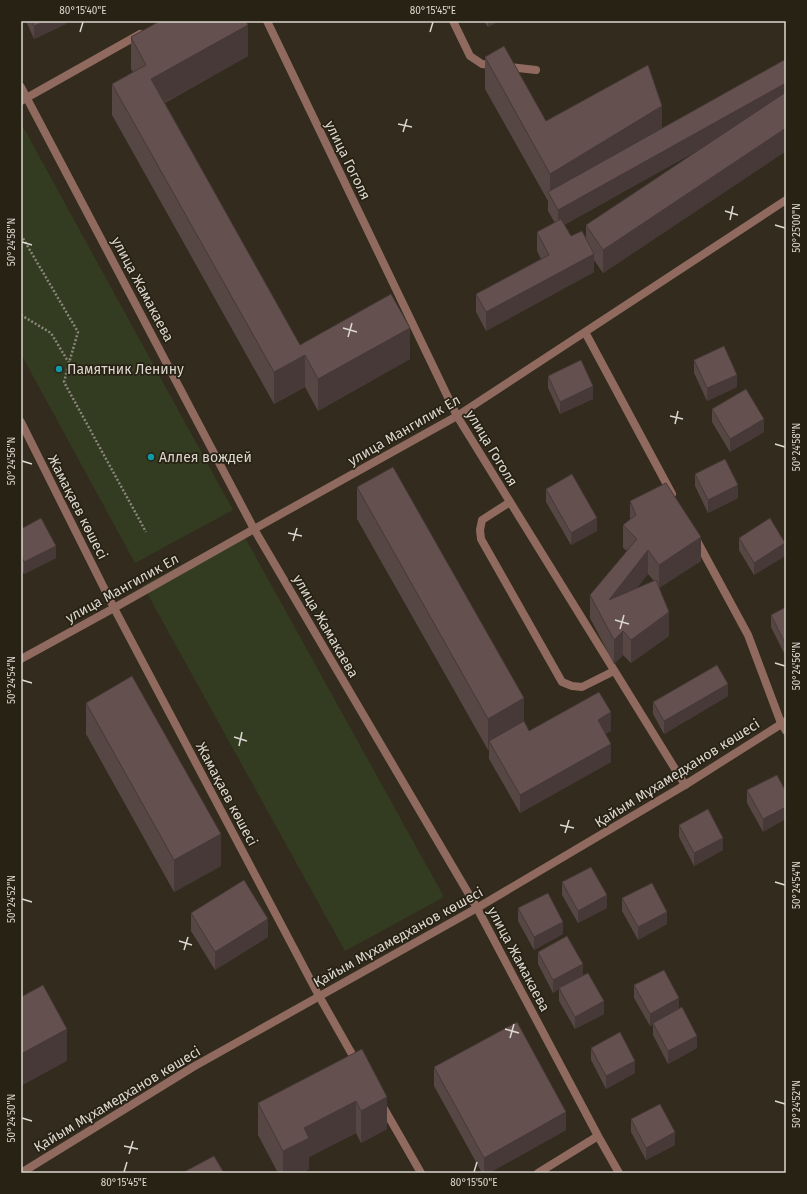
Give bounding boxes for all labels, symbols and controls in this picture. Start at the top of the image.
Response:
text: 80°15'40"E [59,5,107,17]
text: 80°15'45"E [410,5,456,17]
street label: улица Гоголя [321,118,374,203]
text: 50°25'00"N [791,203,803,253]
text: 50°24'58"N [6,218,18,266]
street label: улица Жамакаева [108,234,177,345]
place label: Памятник Ленину [67,361,184,378]
marker: Памятник Ленину [54,364,64,374]
street label: улица Мангилик Ел [345,391,463,470]
street label: улица Гоголя [462,407,521,490]
text: 50°24'58"N [791,423,803,471]
text: 50°24'56"N [6,437,18,485]
place label: Аллея вождей [159,449,252,466]
street label: Жамақаев көшесі [44,452,111,562]
marker: Аллея вождей [146,452,156,462]
street label: улица Мангилик Ел [63,550,182,627]
street label: улица Жамакаева [289,572,362,681]
text: 50°24'56"N [791,642,803,690]
text: 50°24'54"N [6,656,18,704]
street label: Қайым Мұхамедханов көшесі [592,716,763,831]
street label: Жамақаев көшесі [192,739,261,849]
text: 50°24'54"N [791,861,803,909]
text: 50°24'52"N [6,875,18,923]
street label: Қайым Мұхамедханов көшесі [310,884,486,991]
street label: улица Жамакаева [484,904,553,1015]
street label: Қайым Мұхамедханов көшесі [31,1043,204,1156]
text: 50°24'52"N [791,1080,803,1128]
text: 50°24'50"N [6,1094,18,1142]
text: 80°15'45"E [101,1177,147,1189]
text: 80°15'50"E [450,1177,498,1189]

